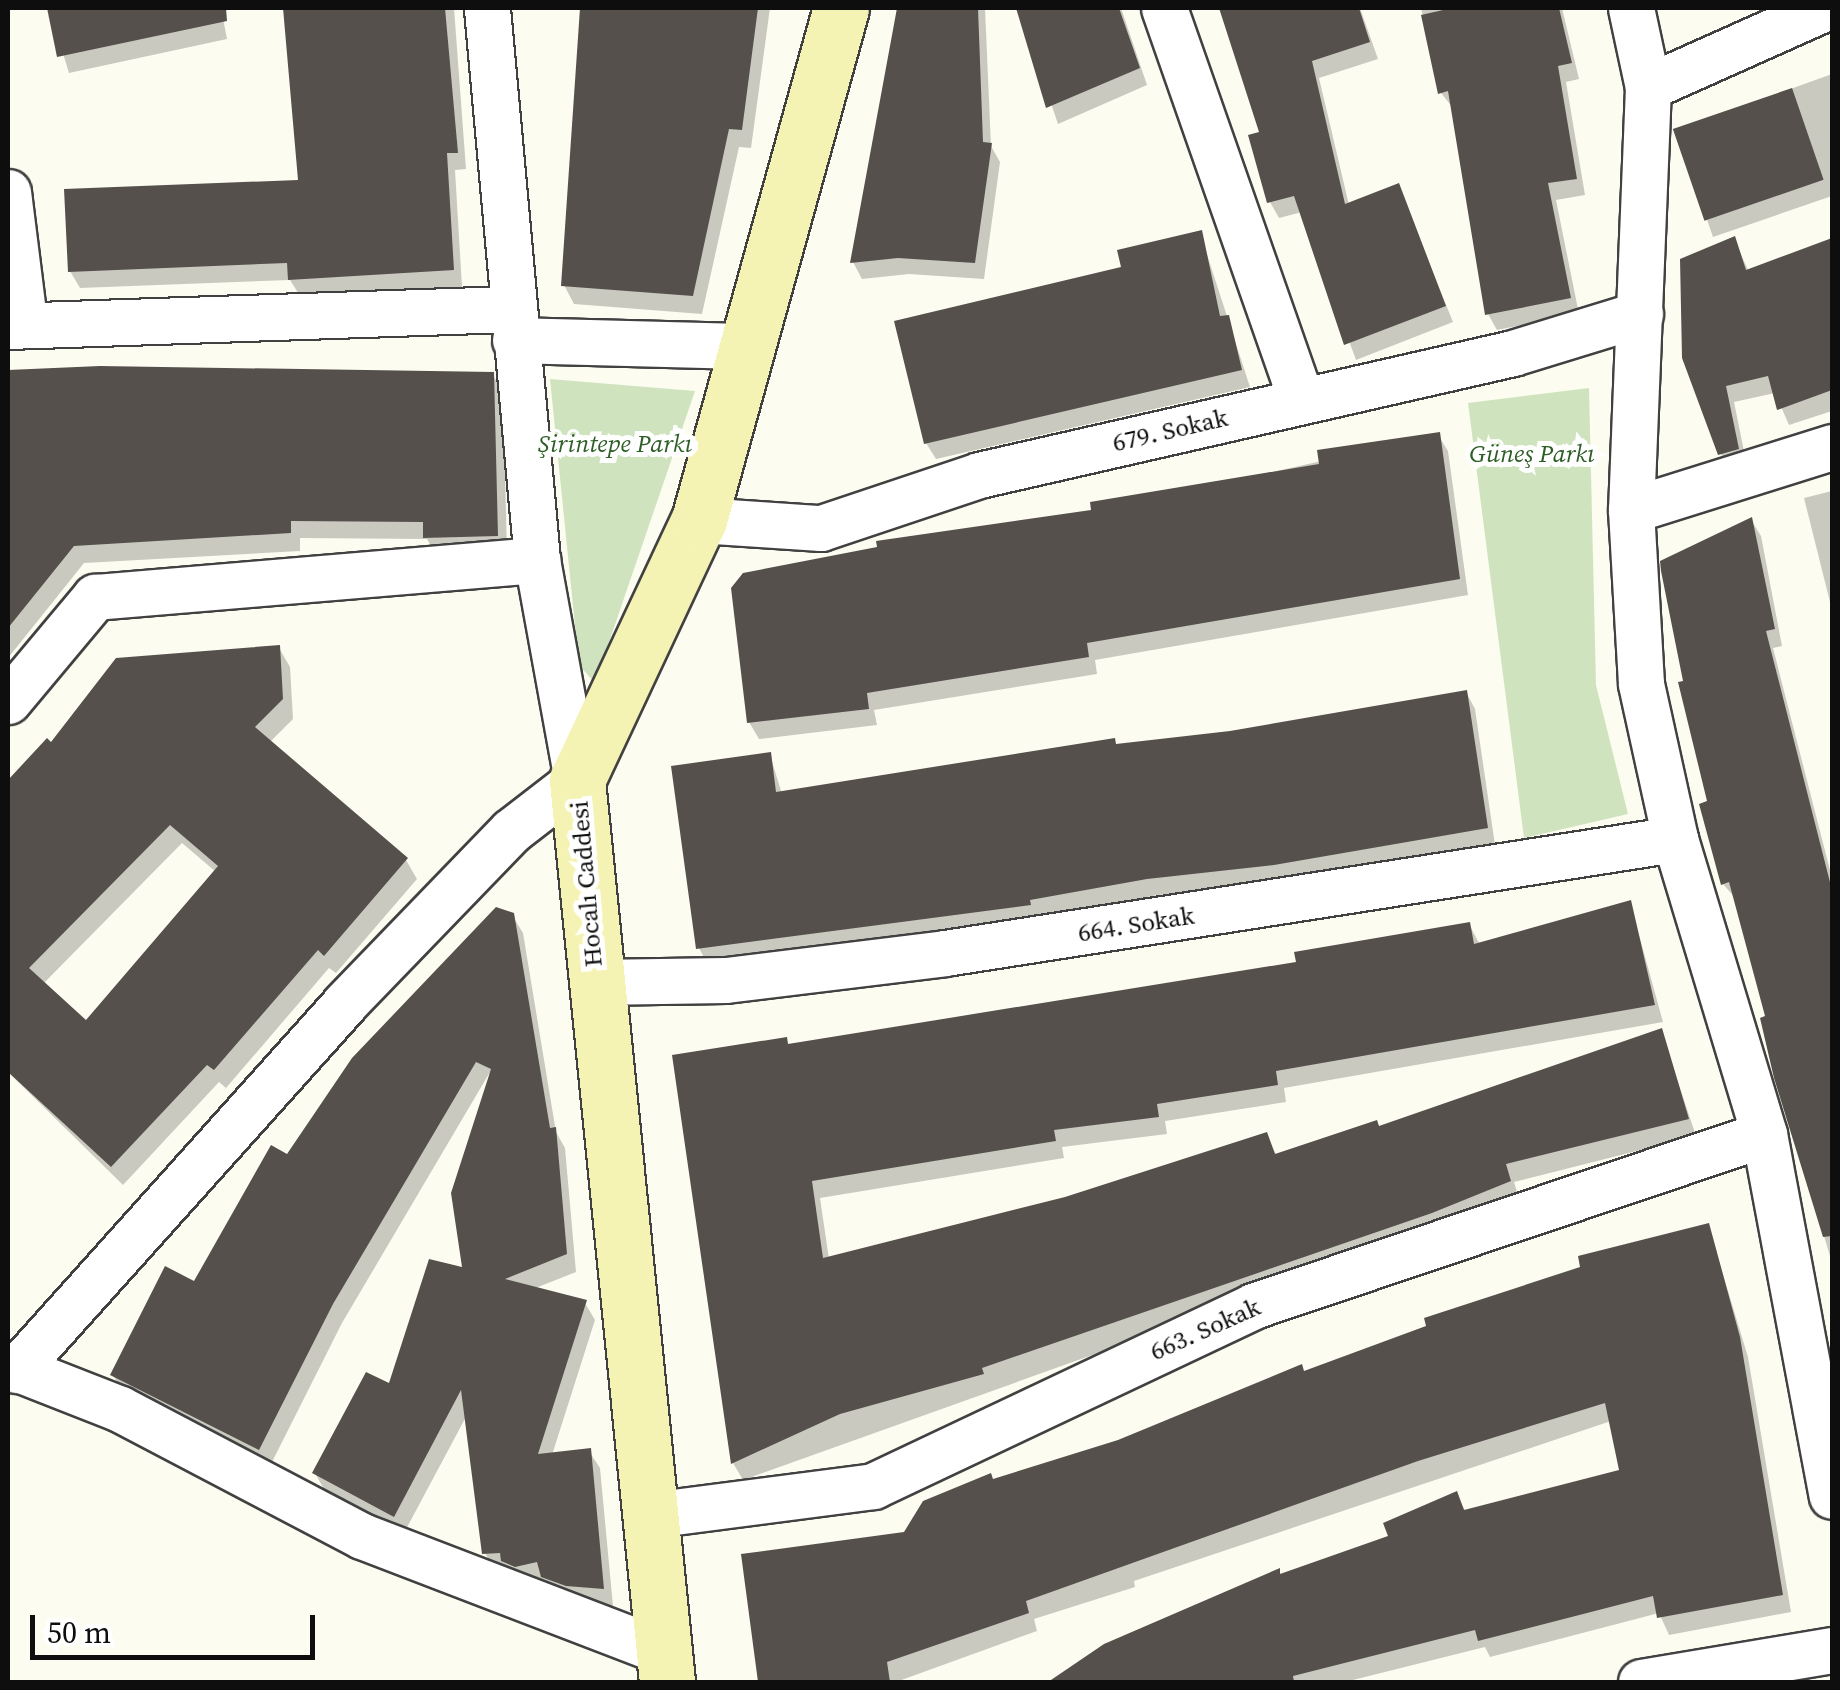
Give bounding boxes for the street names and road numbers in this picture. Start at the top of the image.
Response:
street label: 679. Sokak [1110,402,1230,458]
street label: Hocalı Caddesi [564,800,608,968]
street label: 664. Sokak [1076,900,1196,948]
street label: 663. Sokak [1145,1291,1265,1367]

